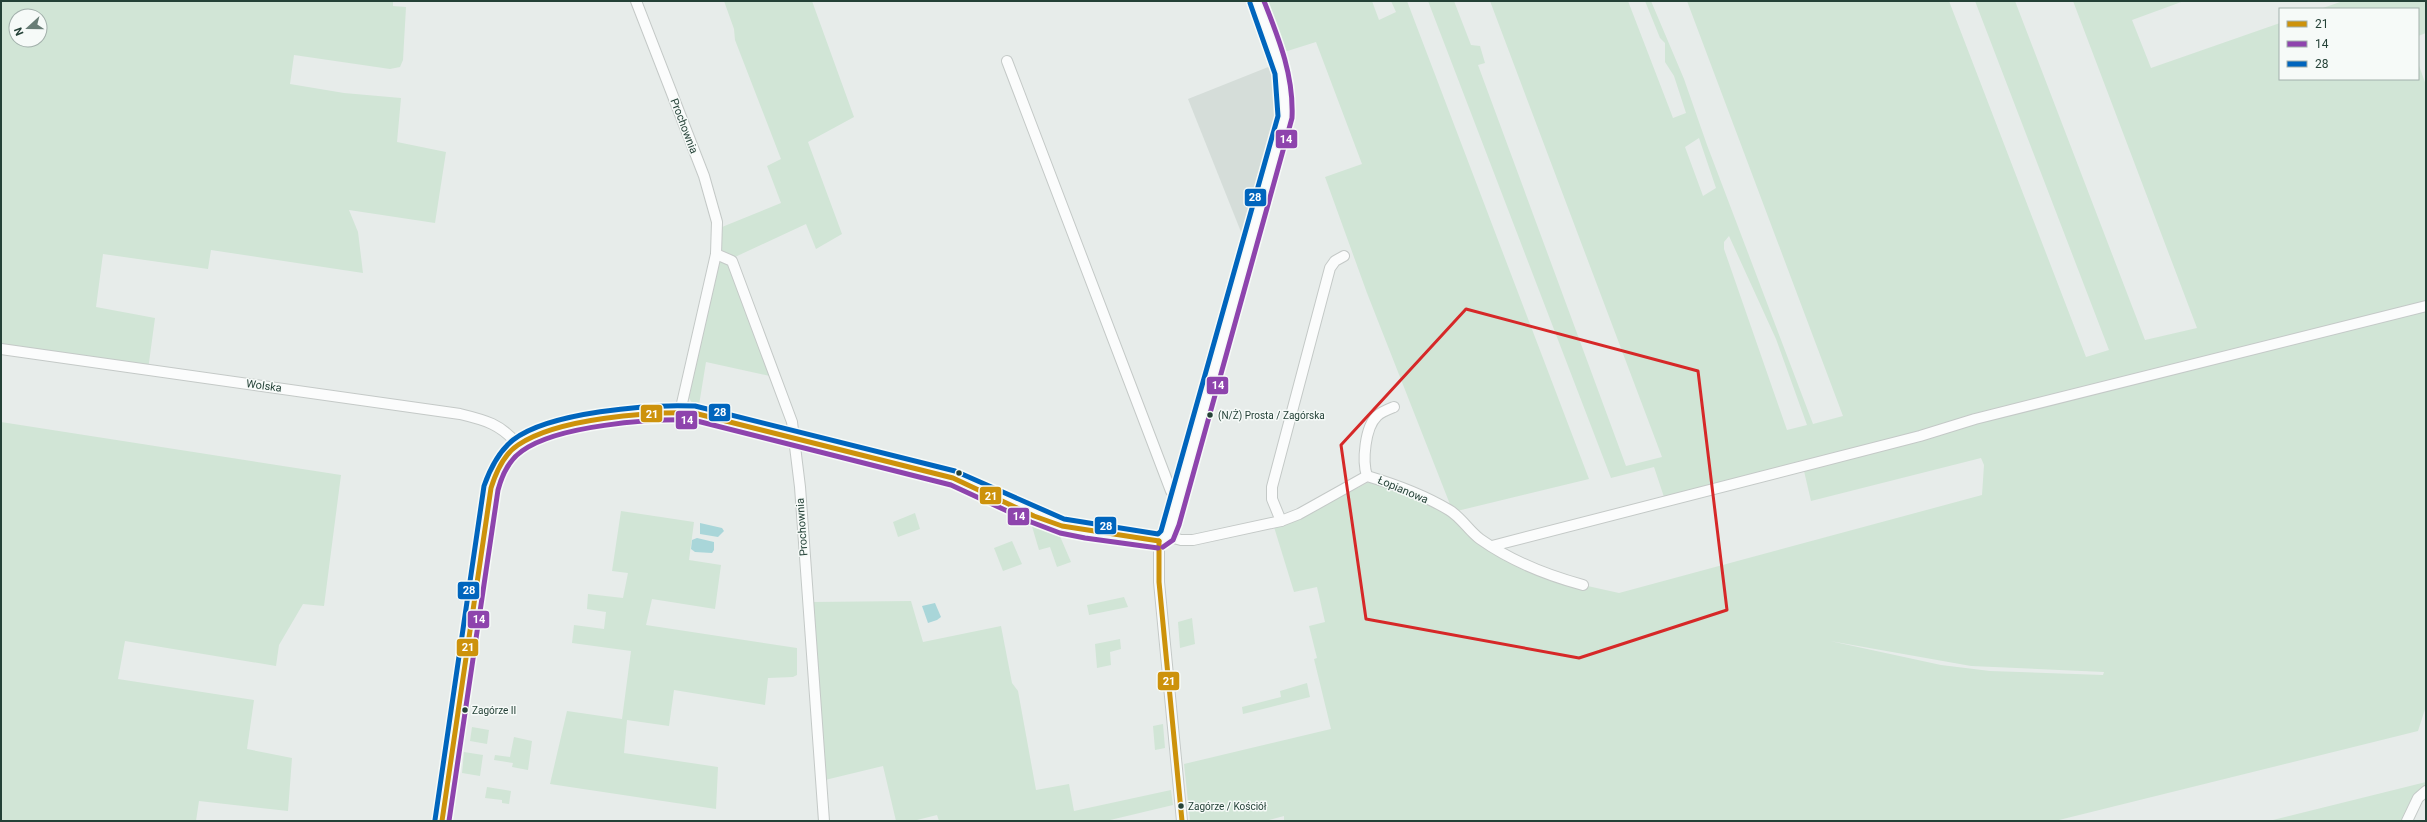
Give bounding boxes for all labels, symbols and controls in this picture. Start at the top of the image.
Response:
north arrow [8,8,48,48]
legend [2279,8,2419,80]
text: 21 [2315,17,2329,31]
text: N [12,25,27,37]
text: 14 [2315,37,2329,51]
text: 28 [2315,57,2329,71]
street label: Prochownia [668,97,700,155]
line badge: 14 [1275,129,1298,149]
text: 14 [1280,133,1293,146]
line badge: 28 [1244,188,1267,207]
text: 28 [1249,191,1261,204]
line badge: 14 [1206,376,1229,395]
street label: Wolska [245,377,283,395]
text: 14 [1212,379,1225,392]
line badge: 28 [708,403,731,422]
line badge: 21 [640,404,663,423]
text: 28 [714,406,726,419]
text: 21 [646,408,658,421]
place label: (N/Ż) Prosta / Zagórska [1218,409,1325,422]
line badge: 14 [675,410,698,430]
marker: (N/Ż) Prosta / Zagórska [1205,410,1215,420]
text: 14 [681,414,694,427]
unlabelled marker [954,468,964,478]
street label: Łopianowa [1376,474,1430,506]
line badge: 21 [979,486,1002,505]
text: 21 [985,490,997,503]
street label: Prochownia [793,498,811,556]
line badge: 14 [1007,507,1030,526]
text: 14 [1013,510,1026,523]
line badge: 28 [1094,516,1117,535]
text: 28 [1100,520,1112,533]
line badge: 28 [457,581,480,600]
text: 28 [463,584,475,597]
line badge: 14 [467,610,490,629]
text: 14 [473,613,486,626]
line badge: 21 [456,638,479,657]
text: 21 [462,641,474,654]
line badge: 21 [1157,671,1180,691]
text: 21 [1163,675,1175,688]
marker: Zagórze II [460,705,470,715]
place label: Zagórze II [472,705,516,716]
marker: Zagórze / Kościół [1176,801,1186,811]
place label: Zagórze / Kościół [1188,801,1267,812]

